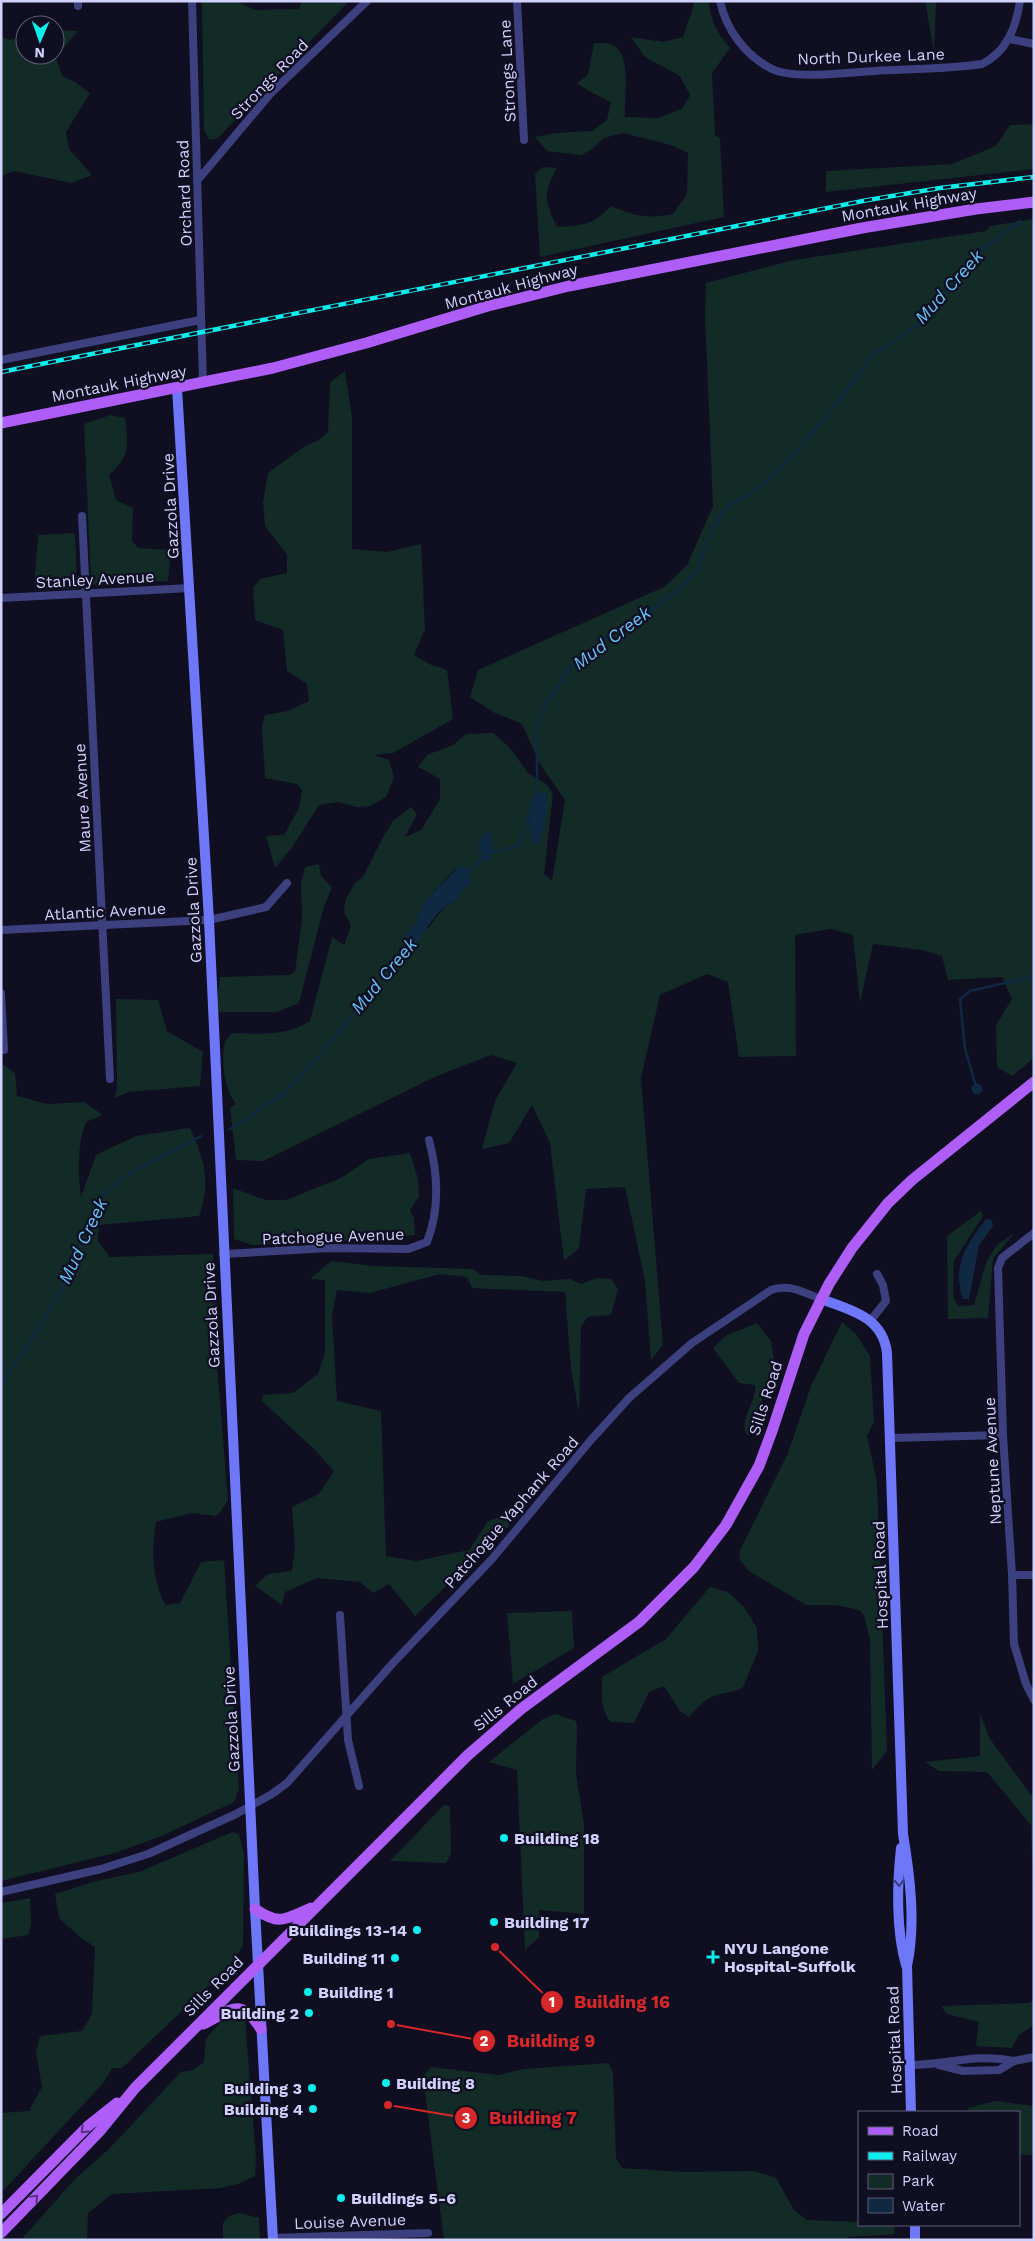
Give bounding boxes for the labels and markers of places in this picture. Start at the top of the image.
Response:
place label: Building 18 [514,1829,600,1848]
marker: Building 18 [498,1832,510,1844]
place label: Building 17 [504,1913,590,1932]
marker: Building 17 [488,1916,500,1928]
place label: Buildings 13-14 [288,1921,407,1940]
marker: Buildings 13-14 [411,1924,423,1936]
place label: NYU Langone Hospital-Suffolk [724,1939,856,1976]
place label: Building 11 [302,1949,385,1968]
marker: NYU Langone Hospital-Suffolk [706,1950,720,1964]
marker: Building 11 [389,1952,401,1964]
place label: Building 1 [318,1983,394,2002]
callout: Building 16 [539,1985,680,2018]
marker: Building 1 [302,1986,314,1998]
place label: Building 2 [221,2004,299,2023]
marker: Building 2 [303,2007,315,2019]
callout: Building 9 [472,2024,605,2057]
place label: Building 8 [396,2074,475,2093]
marker: Building 8 [380,2077,392,2089]
place label: Building 3 [224,2079,302,2098]
marker: Building 3 [306,2082,318,2094]
place label: Building 4 [224,2100,303,2119]
callout: Building 7 [454,2102,587,2135]
marker: Building 4 [307,2103,319,2115]
place label: Buildings 5-6 [351,2189,456,2208]
marker: Buildings 5-6 [335,2192,347,2204]

